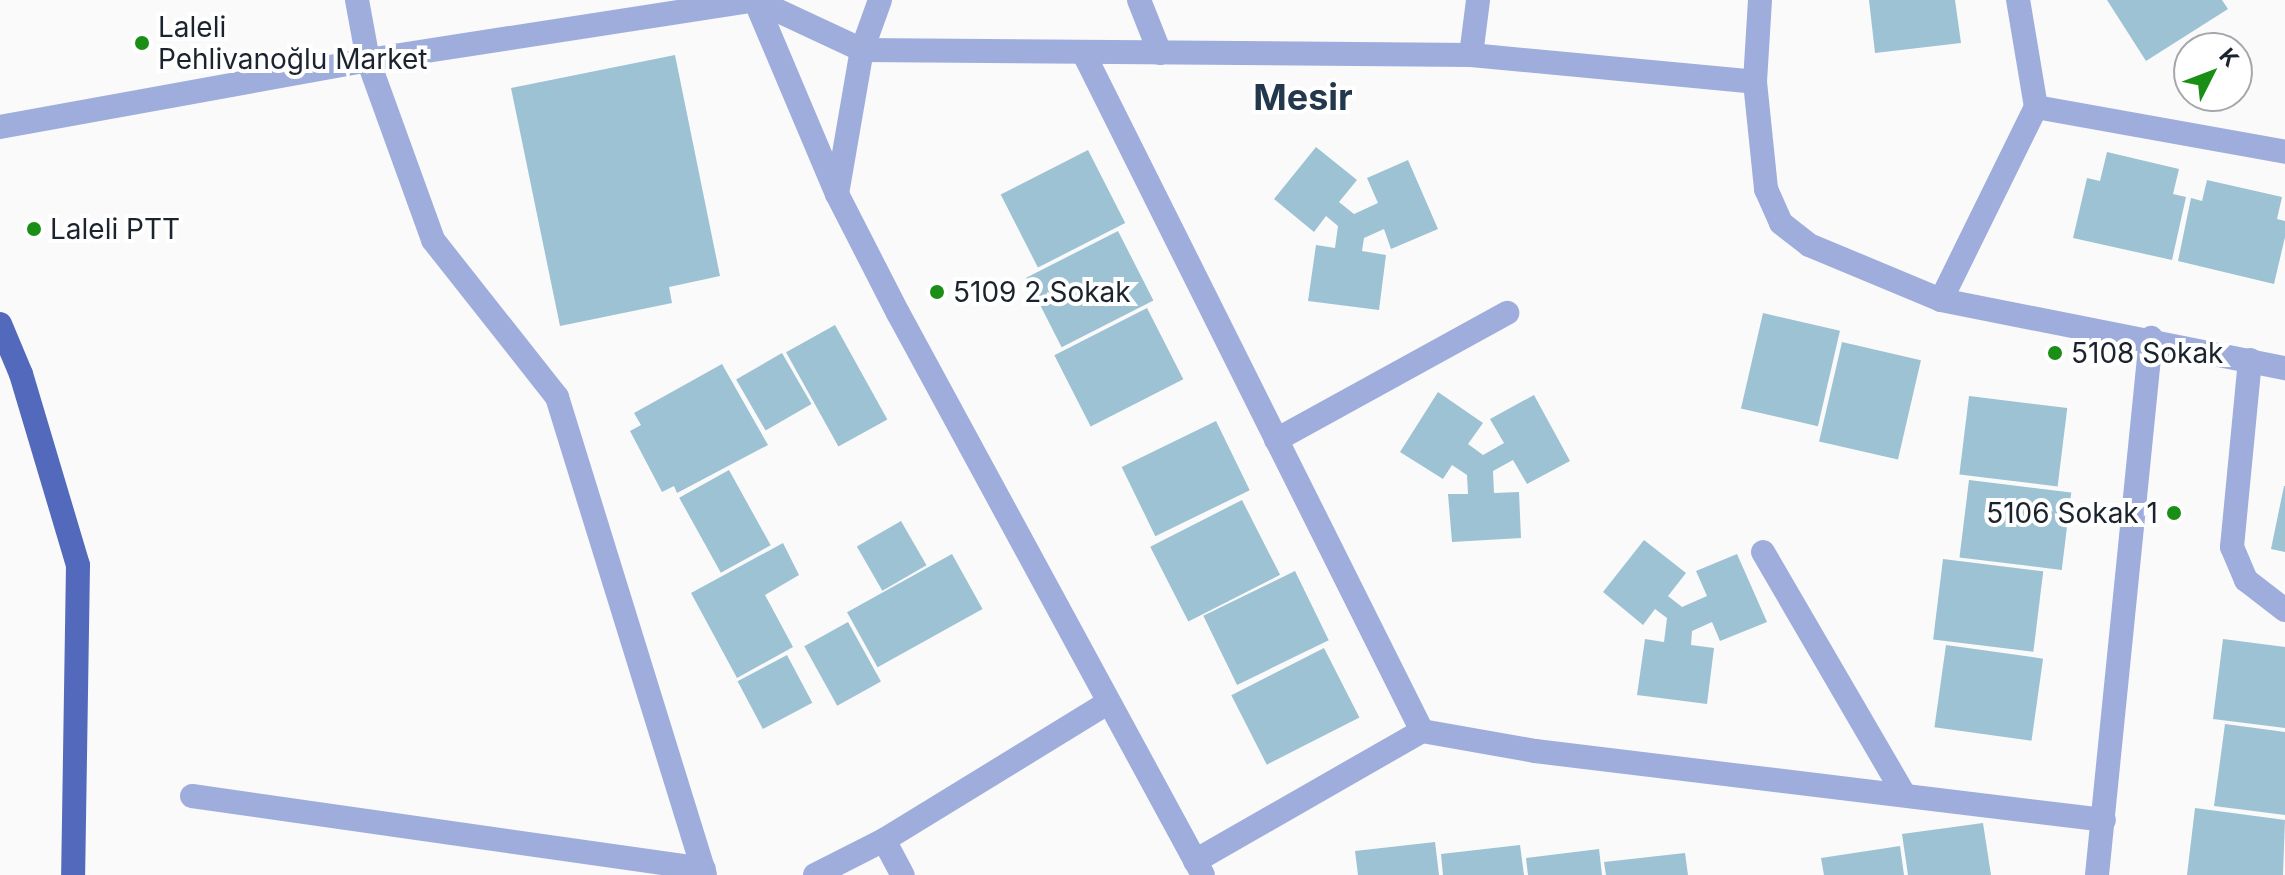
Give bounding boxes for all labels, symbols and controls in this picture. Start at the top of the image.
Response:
place label: Laleli Pehlivanoğlu Market [158,10,427,76]
north arrow [2173,32,2253,112]
marker: Laleli Pehlivanoğlu Market [133,34,151,52]
text: K [2214,43,2244,72]
district label: Mesir [1253,76,1353,120]
place label: Laleli PTT [50,212,180,246]
marker: Laleli PTT [25,220,43,238]
place label: 5109 2.Sokak [953,275,1131,309]
marker: 5109 2.Sokak [928,283,946,301]
place label: 5108 Sokak [2071,336,2223,370]
marker: 5108 Sokak [2046,344,2064,362]
place label: 5106 Sokak 1 [1986,496,2158,530]
marker: 5106 Sokak 1 [2165,504,2183,522]

